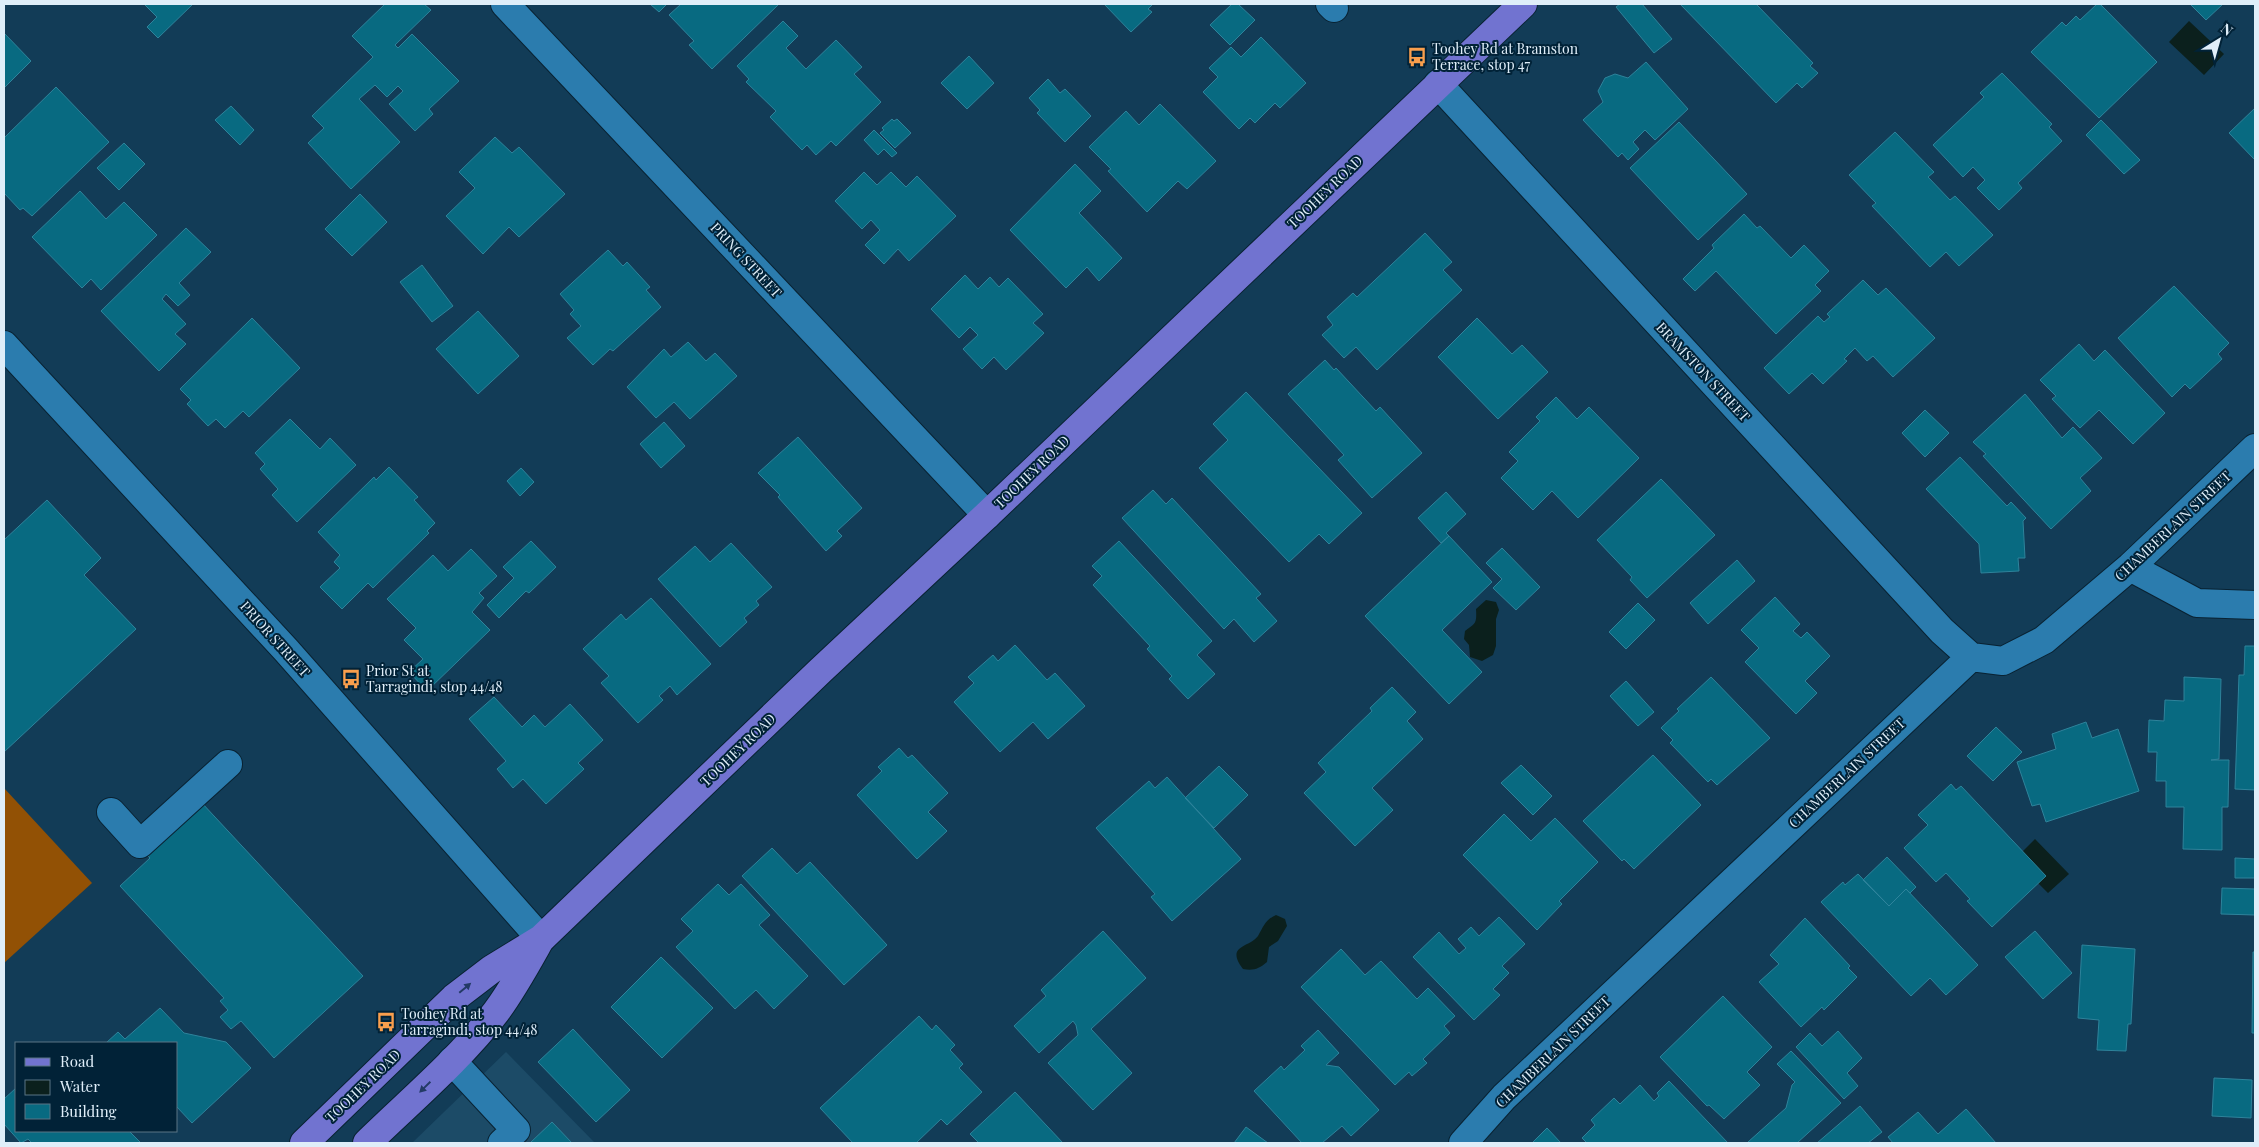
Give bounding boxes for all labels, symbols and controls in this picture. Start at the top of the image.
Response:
north arrow [2194,15,2244,65]
text: N [2217,19,2237,40]
place label: Toohey Rd at Bramston Terrace, stop 47 [1432,39,1579,74]
bus stop icon: Toohey Rd at Bramston Terrace, stop 47 [1406,46,1428,68]
street label: TOOHEY ROAD [1283,151,1366,232]
street label: PRING STREET [707,218,786,302]
street label: BRAMSTON STREET [1652,318,1755,426]
street label: TOOHEY ROAD [990,431,1073,512]
street label: CHAMBERLAIN STREET [2110,466,2235,585]
street label: PRIOR STREET [236,597,315,681]
place label: Prior St at Tarragindi, stop 44/48 [366,661,503,696]
bus stop icon: Prior St at Tarragindi, stop 44/48 [340,668,362,690]
street label: TOOHEY ROAD [696,709,779,790]
street label: CHAMBERLAIN STREET [1784,713,1909,832]
one-way arrow [458,983,471,994]
street label: CHAMBERLAIN STREET [1491,991,1615,1112]
place label: Toohey Rd at Tarragindi, stop 44/48 [401,1004,538,1039]
bus stop icon: Toohey Rd at Tarragindi, stop 44/48 [375,1011,397,1033]
legend [15,1042,178,1132]
street label: TOOHEY ROAD [321,1045,404,1126]
text: Road [60,1051,94,1071]
text: Water [59,1076,100,1096]
one-way arrow [420,1081,432,1093]
text: Building [60,1101,117,1121]

